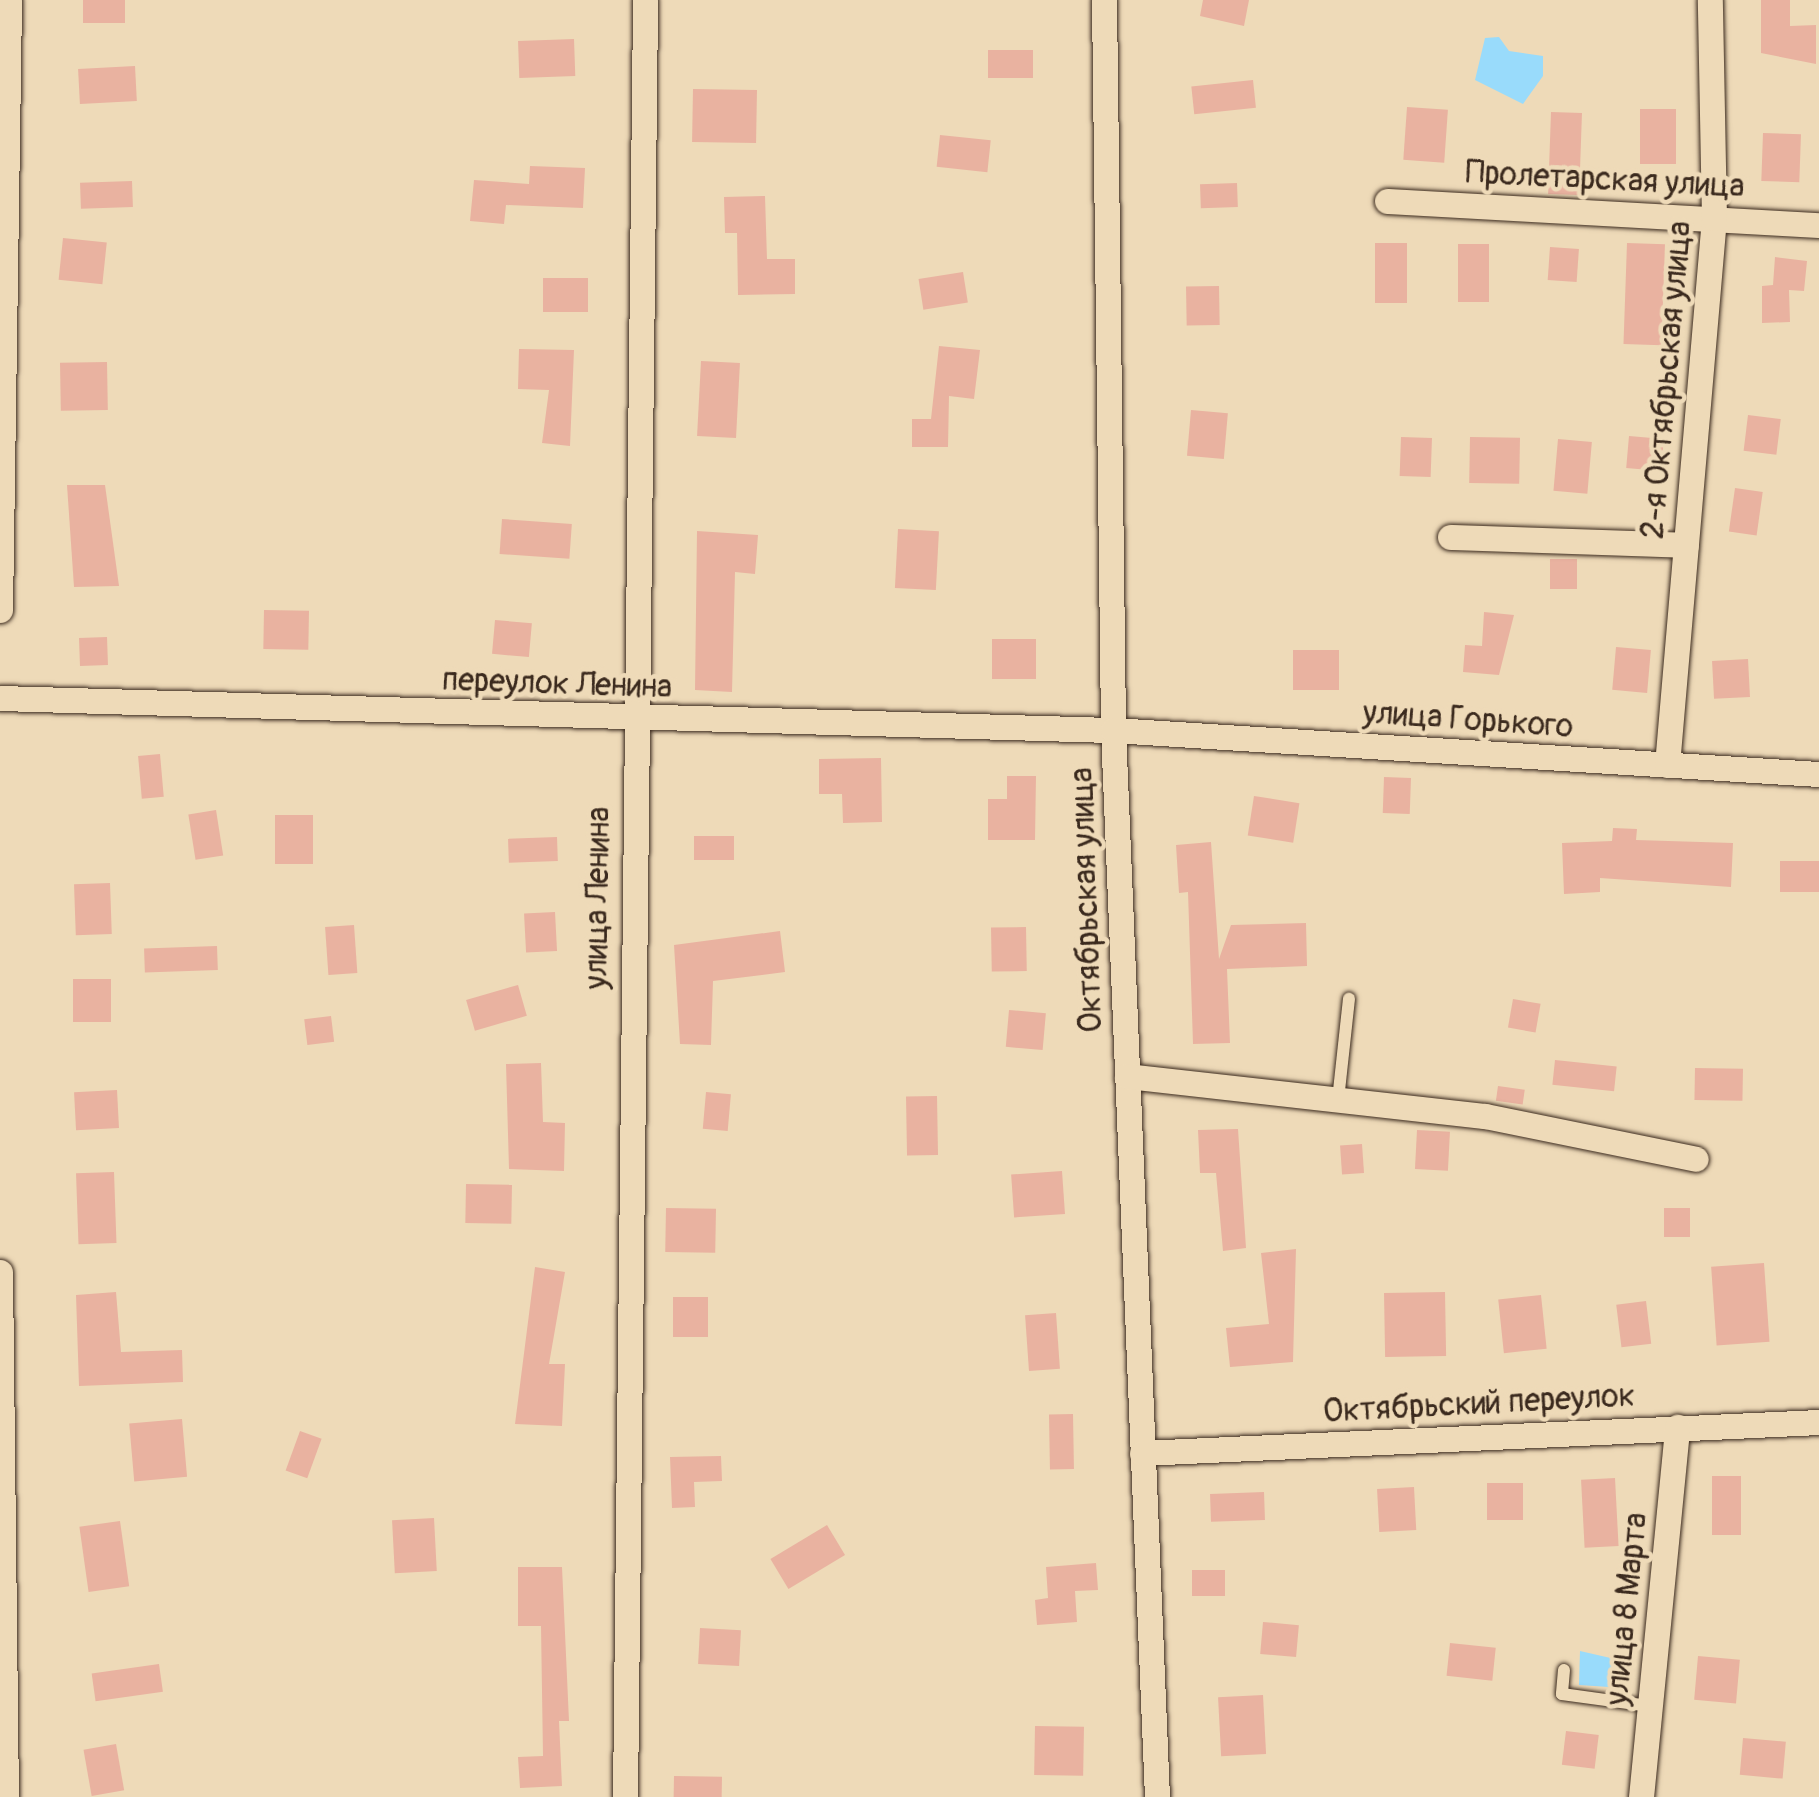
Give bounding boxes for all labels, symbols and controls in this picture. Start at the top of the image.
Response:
street label: Пролетарская улица [1464,154,1746,206]
street label: 2-я Октябрьская улица [1634,219,1700,541]
street label: переулок Ленина [441,661,673,707]
street label: улица Горького [1362,693,1574,747]
street label: Октябрьская улица [1063,767,1111,1033]
street label: улица Ленина [577,806,619,990]
street label: Октябрьский переулок [1322,1377,1636,1431]
street label: улица 8 Марта [1598,1511,1656,1707]

